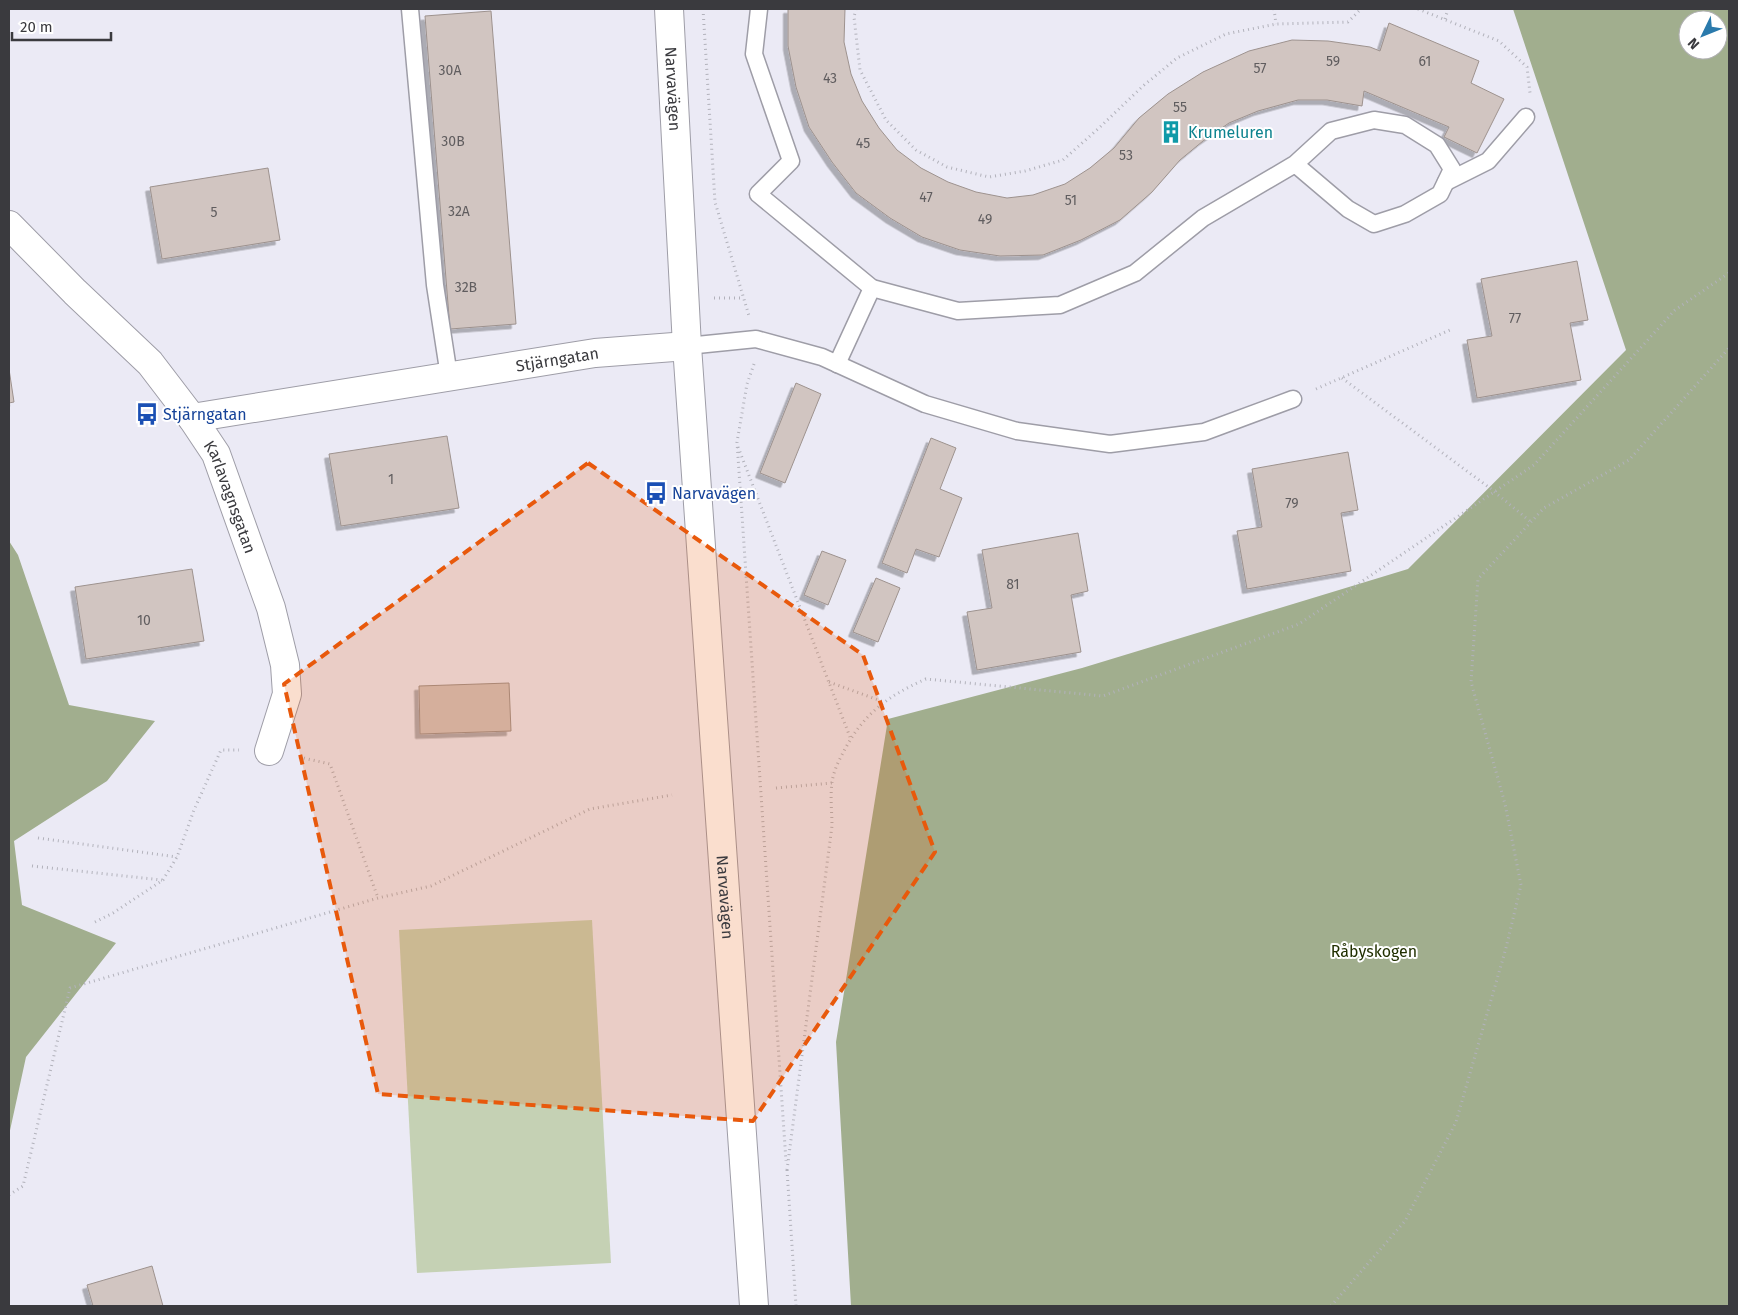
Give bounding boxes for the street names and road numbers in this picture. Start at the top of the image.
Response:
street label: Narvavägen [661,46,685,132]
street label: Stjärngatan [514,344,600,376]
street label: Karlavagnsgatan [200,437,260,556]
street label: Narvavägen [713,854,737,940]

